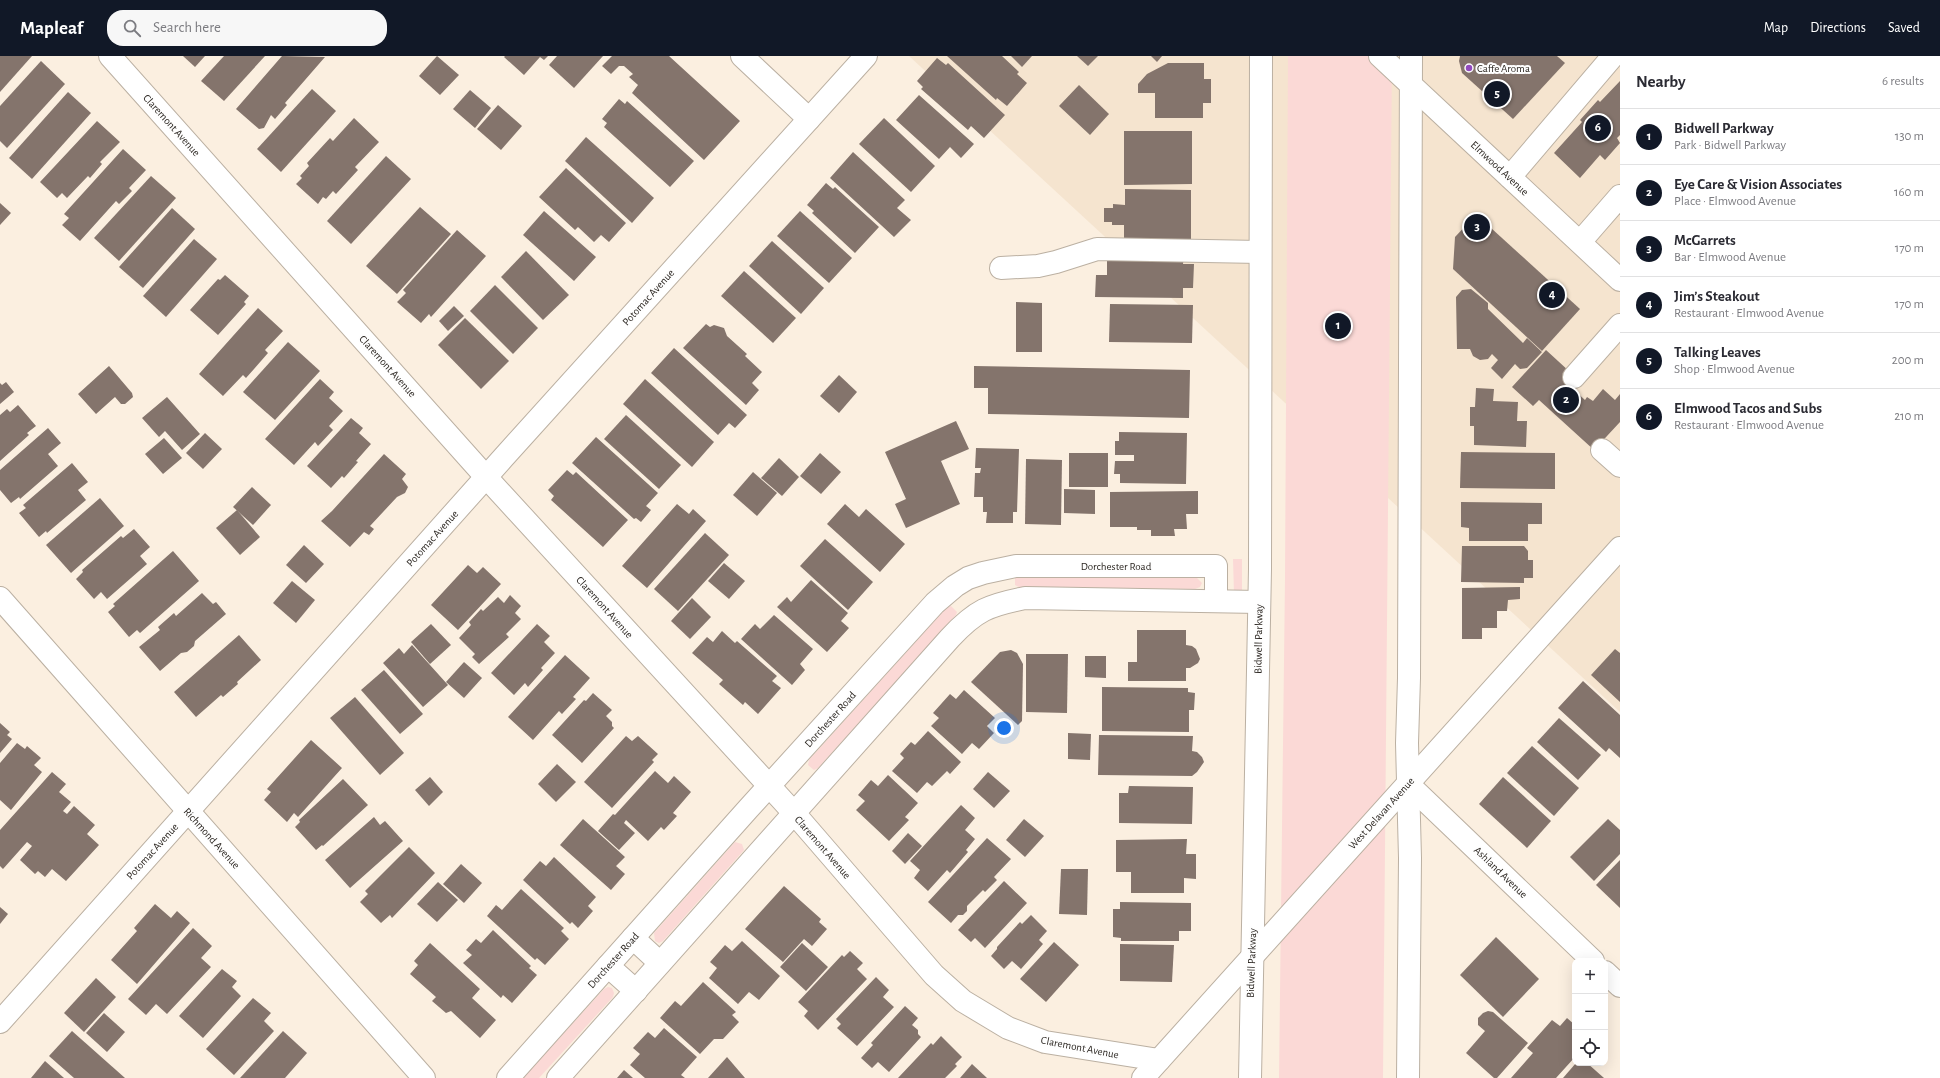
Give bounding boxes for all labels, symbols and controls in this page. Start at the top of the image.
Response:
search box [107,10,387,46]
icon: search [121,17,143,39]
text: Mapleaf [20,19,83,38]
text: Search here [153,20,221,35]
text: Map [1764,21,1788,35]
text: Directions [1810,21,1866,35]
text: Saved [1888,21,1920,35]
marker: Caffe Aroma [1464,63,1474,73]
place label: Caffe Aroma [1477,63,1530,74]
text: Nearby [1636,73,1686,90]
text: 6 results [1882,75,1924,88]
pin: 5 [1484,79,1510,109]
street label: Claremont Avenue [141,92,202,158]
pin: 6 [1585,113,1611,143]
text: Bidwell Parkway [1674,121,1774,136]
text: 1 [1647,130,1651,143]
text: 130 m [1895,130,1924,143]
street label: Elmwood Avenue [1469,139,1531,198]
text: Park · Bidwell Parkway [1674,139,1786,152]
text: Eye Care & Vision Associates [1674,177,1842,192]
text: 2 [1646,186,1652,199]
text: 160 m [1894,186,1924,199]
text: Place · Elmwood Avenue [1674,195,1796,208]
pin: 3 [1464,212,1490,242]
text: McGarrets [1674,233,1736,248]
text: 3 [1646,242,1652,255]
text: 170 m [1895,242,1924,255]
text: Bar · Elmwood Avenue [1674,251,1786,264]
street label: Potomac Avenue [620,267,676,328]
pin: 4 [1539,280,1565,310]
text: Jim’s Steakout [1674,289,1760,304]
text: 4 [1646,298,1652,311]
text: 170 m [1895,298,1924,311]
text: Restaurant · Elmwood Avenue [1674,307,1824,320]
pin: 1 [1325,311,1351,341]
street label: Claremont Avenue [357,333,418,399]
text: Talking Leaves [1674,345,1761,360]
text: 5 [1646,354,1652,367]
text: 200 m [1892,354,1924,367]
text: Shop · Elmwood Avenue [1674,363,1795,376]
pin: 2 [1553,385,1579,415]
text: Elmwood Tacos and Subs [1674,401,1822,416]
text: 6 [1646,410,1652,423]
text: 210 m [1894,410,1924,423]
text: Restaurant · Elmwood Avenue [1674,419,1824,432]
street label: Potomac Avenue [404,508,460,569]
street label: Dorchester Road [1081,561,1152,572]
street label: Claremont Avenue [574,574,635,640]
street label: Bidwell Parkway [1252,604,1265,674]
street label: Dorchester Road [803,689,858,749]
your location [994,718,1014,738]
street label: West Delavan Avenue [1346,775,1416,851]
street label: Richmond Avenue [181,806,242,871]
street label: Claremont Avenue [792,814,853,881]
street label: Potomac Avenue [124,821,180,882]
street label: Ashland Avenue [1472,844,1529,900]
street label: Bidwell Parkway [1245,928,1258,998]
street label: Dorchester Road [586,930,641,990]
map controls [1572,958,1608,1066]
button: + [1572,958,1608,994]
button: − [1572,994,1608,1030]
button: locate [1572,1030,1608,1066]
street label: Claremont Avenue [1040,1035,1120,1060]

